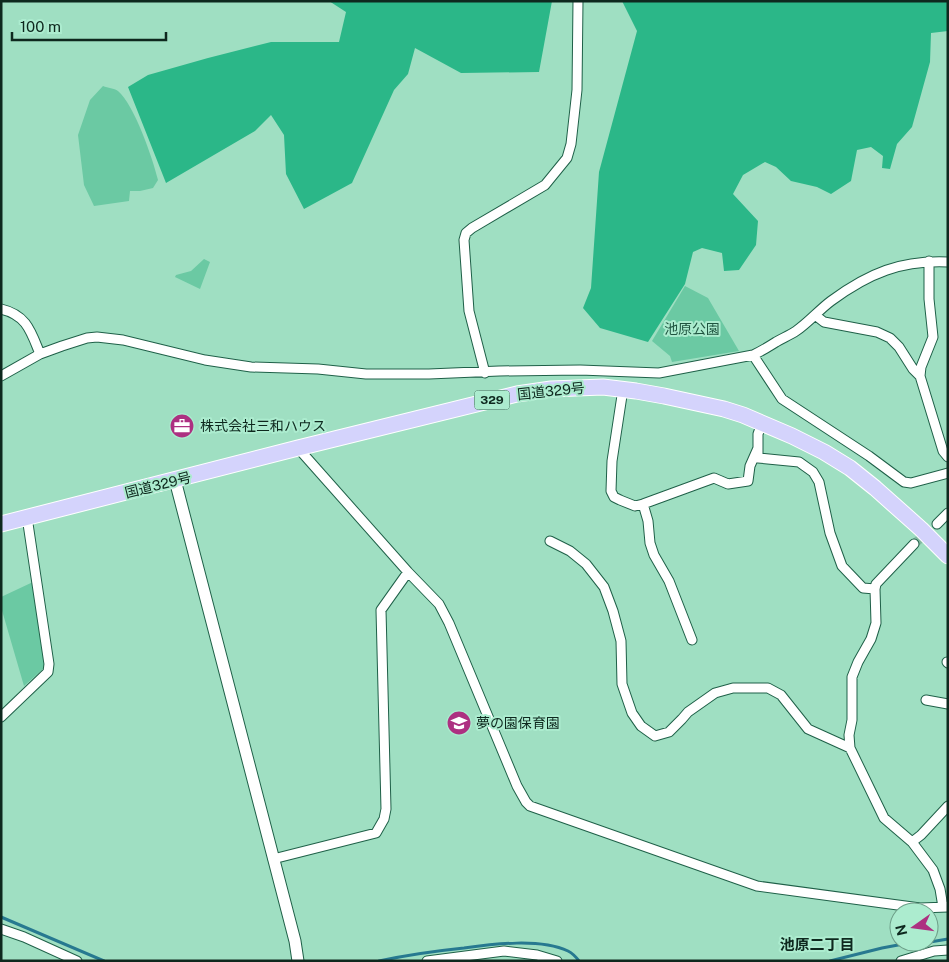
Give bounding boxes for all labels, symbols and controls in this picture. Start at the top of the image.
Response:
scale bar [12,10,166,42]
text: 100 m [20,18,61,35]
park label: 池原公園 [664,321,720,337]
street label: 国道329号 [516,379,586,403]
road number: 329 [474,390,510,410]
office icon: 株式会社三和ハウス [169,413,195,439]
place label: 株式会社三和ハウス [200,418,326,434]
street label: 国道329号 [123,469,193,501]
school or university icon: 夢の園保育園 [446,710,472,736]
place label: 夢の園保育園 [476,715,560,731]
north arrow [889,902,939,952]
text: N [892,923,910,937]
district label: 池原二丁目 [779,936,855,953]

